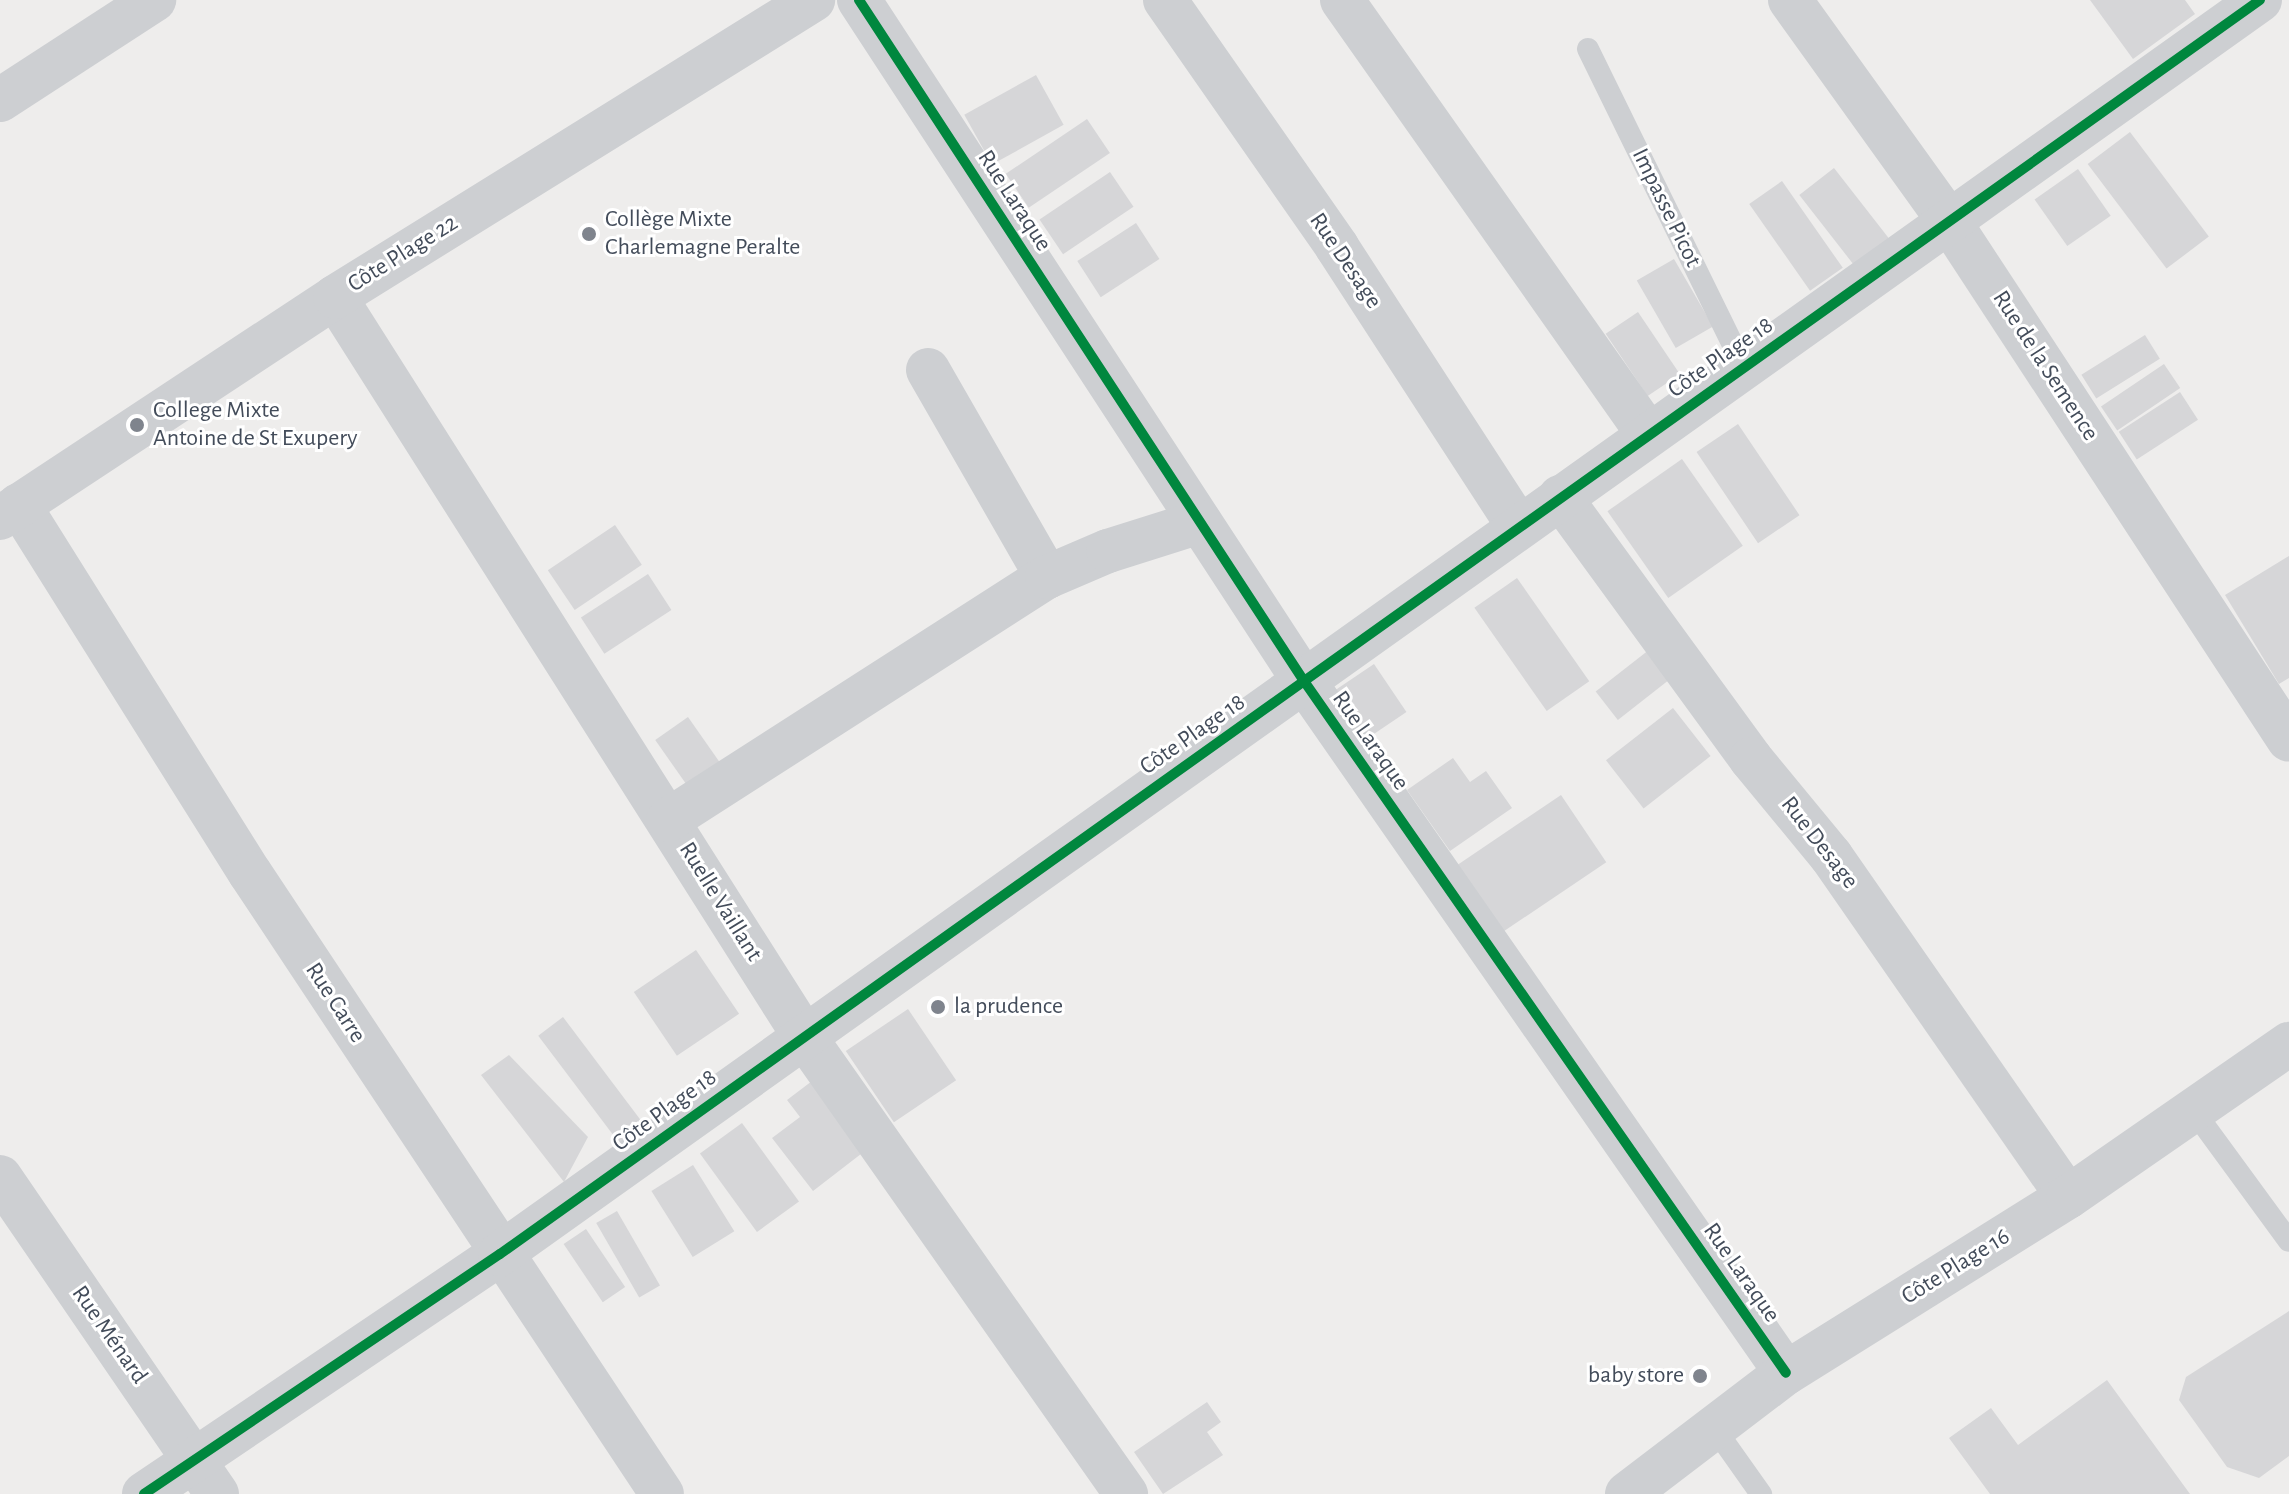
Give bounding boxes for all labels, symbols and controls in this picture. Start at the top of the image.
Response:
street label: Impasse Picot [1625,144,1707,272]
street label: Rue Laraque [971,145,1057,257]
place label: Collège Mixte Charlemagne Peralte [605,206,800,262]
street label: Rue Desage [1302,208,1388,314]
street label: Côte Plage 22 [343,209,463,299]
marker: Collège Mixte Charlemagne Peralte [580,225,598,243]
street label: Rue de la Semence [1986,285,2104,447]
street label: Côte Plage 18 [1663,311,1779,405]
place label: College Mixte Antoine de St Exupery [153,397,358,453]
marker: College Mixte Antoine de St Exupery [128,416,146,434]
street label: Rue Laraque [1325,686,1415,796]
street label: Côte Plage 18 [1135,688,1251,782]
street label: Rue Desage [1774,791,1864,895]
street label: Ruelle Vaillant [672,837,768,967]
street label: Rue Carre [298,957,372,1049]
place label: la prudence [954,993,1063,1021]
marker: la prudence [929,998,947,1016]
street label: Côte Plage 18 [607,1064,723,1158]
street label: Rue Laraque [1696,1218,1786,1328]
street label: Côte Plage 16 [1897,1222,2015,1312]
street label: Rue Ménard [65,1280,153,1390]
place label: baby store [1588,1362,1684,1390]
marker: baby store [1691,1367,1709,1385]

